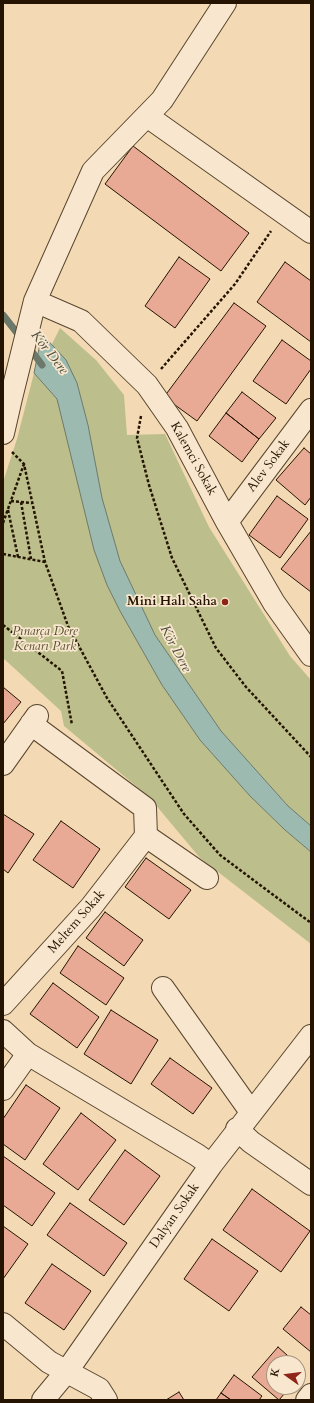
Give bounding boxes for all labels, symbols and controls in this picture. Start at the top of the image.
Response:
water label: Kör Dere [27,328,71,378]
street label: Kalemci Sokak [166,420,220,498]
street label: Alev Sokak [244,437,294,495]
place label: Mini Halı Saha [127,594,217,610]
marker: Mini Halı Saha [220,597,230,607]
water label: Kör Dere [156,622,194,676]
park label: Pınarça Dere Kenarı Park [12,624,78,655]
street label: Meltem Sokak [45,887,109,957]
street label: Dalyan Sokak [147,1180,203,1252]
north arrow [266,1355,306,1395]
text: K [266,1366,283,1378]

